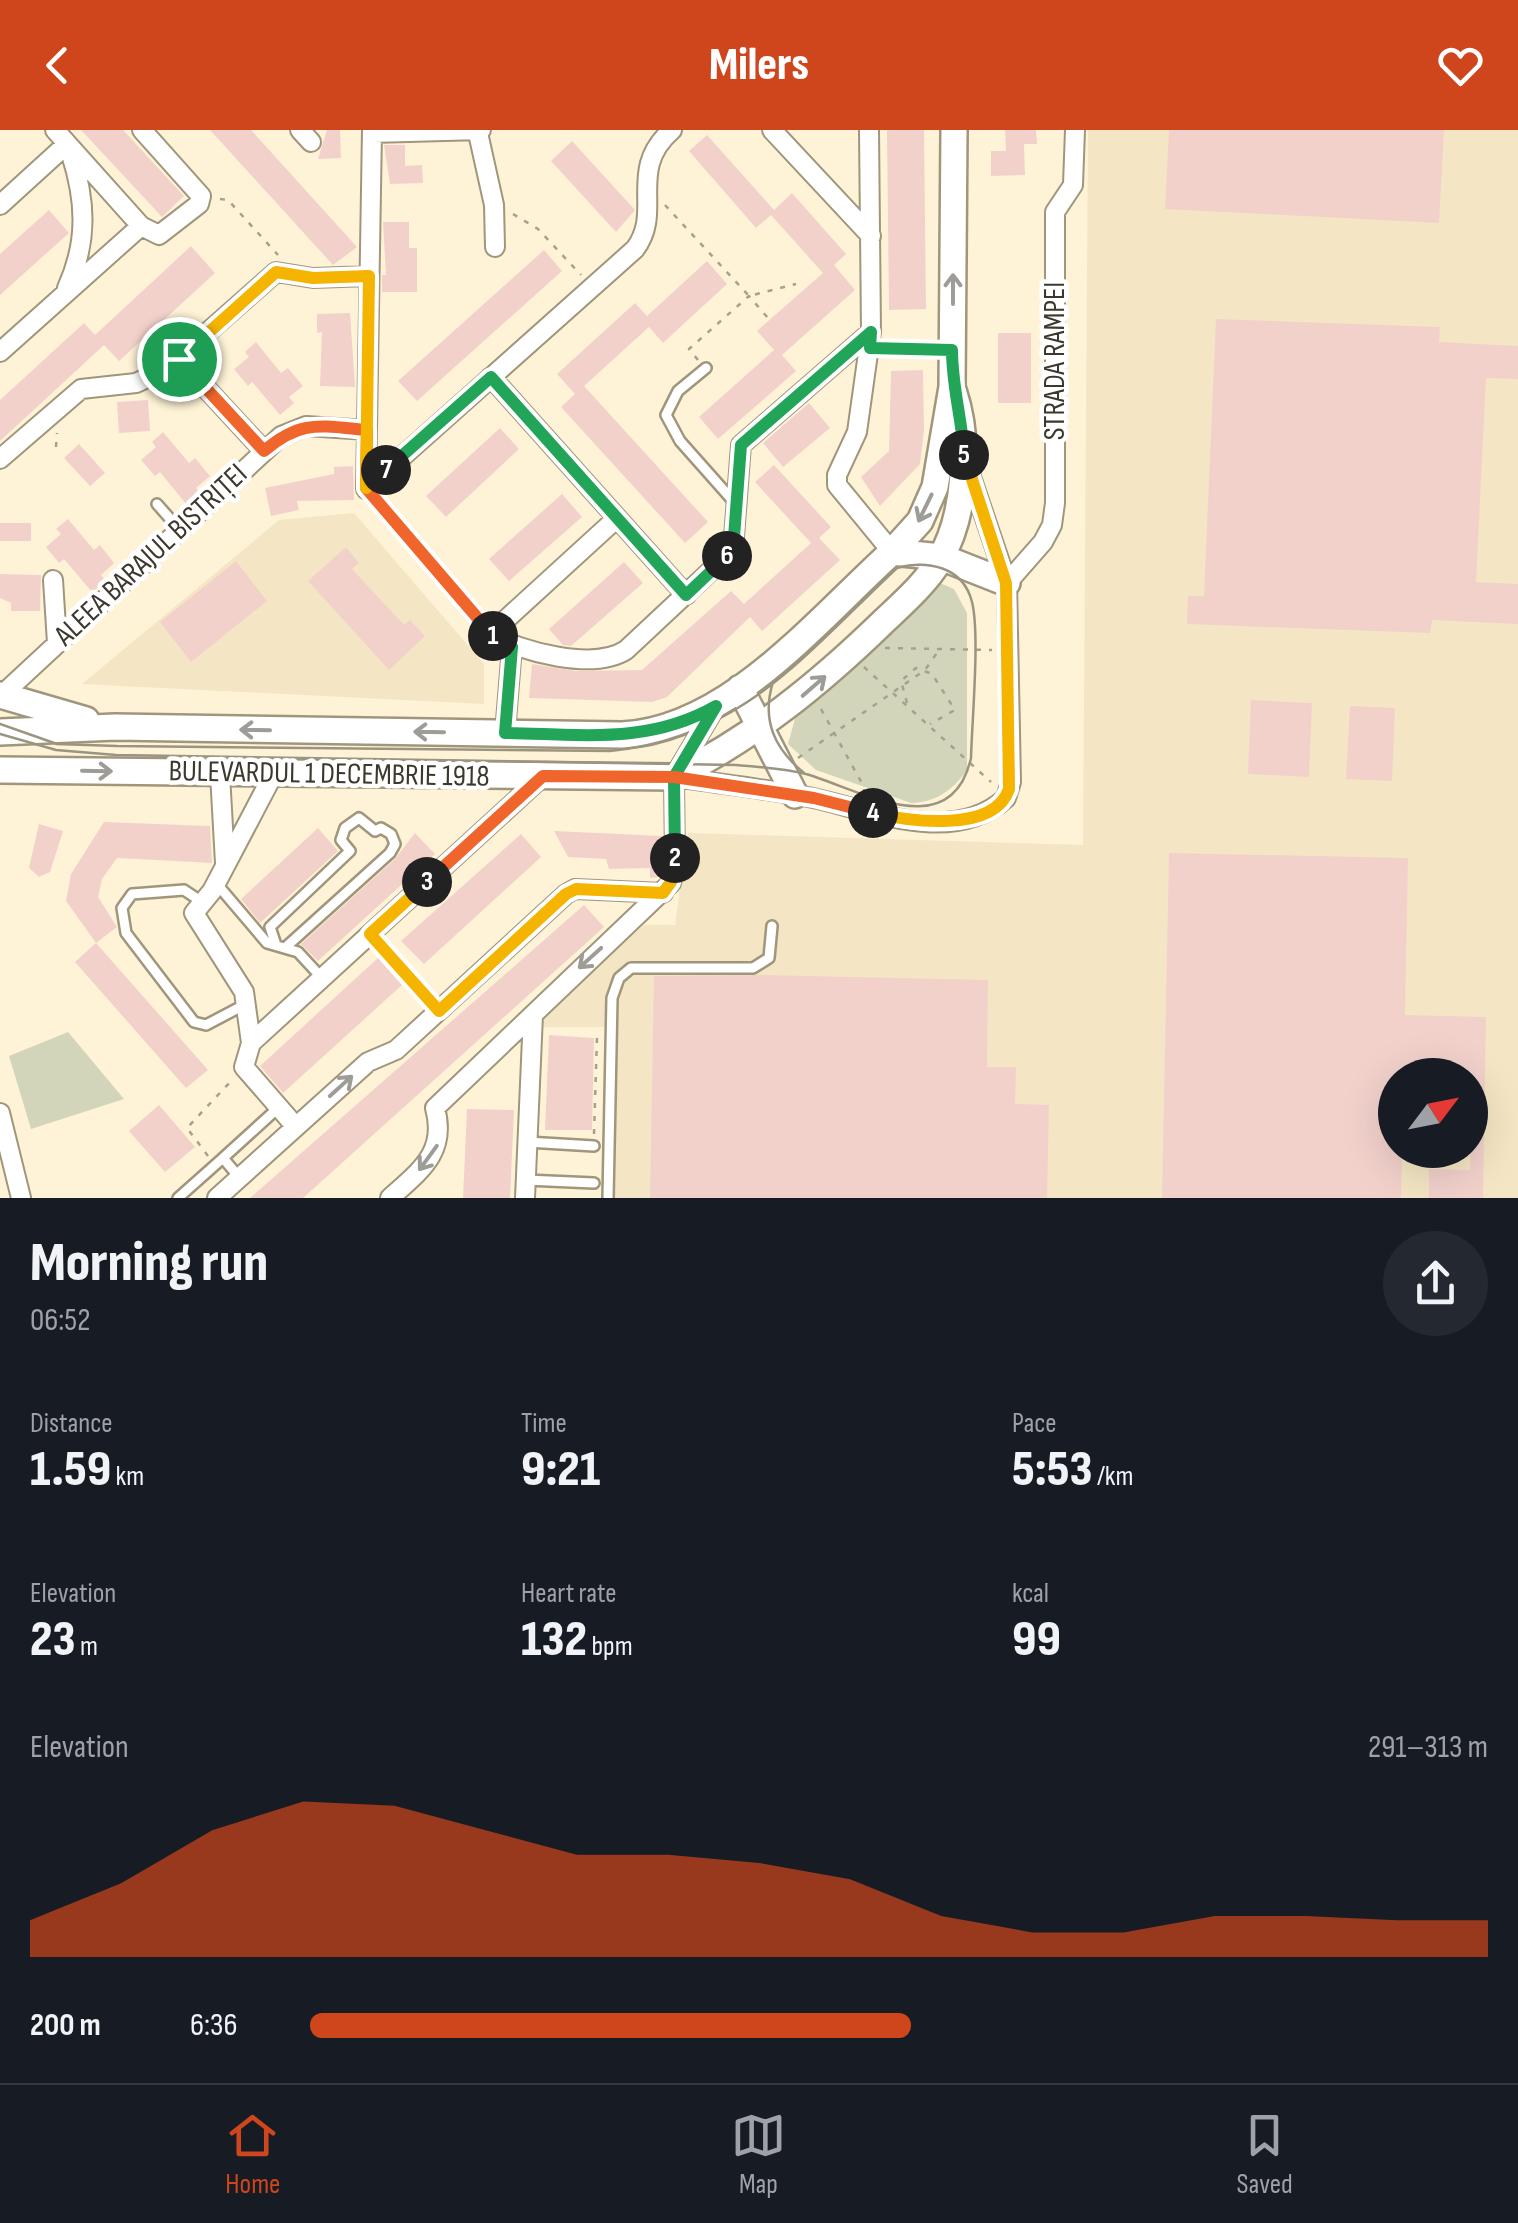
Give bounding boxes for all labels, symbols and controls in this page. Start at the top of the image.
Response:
icon: back [30,38,85,93]
text: Milers [709,38,809,93]
icon: heart [1433,38,1488,93]
one-way arrow [944,274,962,306]
street label: STRADA RAMPEI [1037,282,1073,440]
pin [137,317,222,402]
icon: arrive [152,332,207,387]
pin: 5 [939,430,989,480]
text: 5 [958,438,970,471]
pin: 7 [361,445,411,495]
text: 7 [380,453,392,486]
street label: ALEEA BARAJUL BISTRIȚEI [46,456,255,654]
one-way arrow [914,493,933,523]
pin: 6 [702,531,752,581]
text: 6 [720,539,734,572]
pin: 1 [468,611,518,661]
text: 1 [488,619,498,652]
one-way arrow [801,674,826,697]
one-way arrow [240,720,272,739]
one-way arrow [413,723,445,742]
street label: BULEVARDUL 1 DECEMBRIE 1918 [168,753,490,795]
one-way arrow [81,762,113,781]
pin: 4 [848,788,898,838]
text: 4 [866,796,880,829]
pin: 2 [650,833,700,883]
text: 2 [669,841,681,874]
pin: 3 [402,857,452,907]
text: 3 [421,865,433,898]
one-way arrow [578,946,603,969]
north arrow [1378,1058,1488,1168]
map controls [1378,1058,1488,1168]
one-way arrow [328,1075,353,1098]
one-way arrow [418,1144,439,1172]
text: Morning run [30,1230,268,1297]
button: share [1383,1231,1488,1336]
text: 06:52 [30,1301,90,1340]
text: Distance [30,1407,113,1440]
text: Time [521,1407,567,1440]
text: Pace [1012,1407,1057,1440]
text: 1.59 [30,1440,111,1500]
text: 9:21 [521,1440,600,1500]
text: 5:53 [1012,1440,1093,1500]
text: km [111,1460,144,1493]
text: /km [1093,1460,1133,1493]
text: Elevation [30,1577,116,1610]
text: Heart rate [521,1577,617,1610]
text: kcal [1012,1577,1049,1610]
text: 23 [30,1610,76,1670]
text: 132 [521,1610,587,1670]
text: 99 [1012,1610,1061,1670]
text: m [76,1630,98,1663]
text: bpm [587,1630,633,1663]
text: Elevation [30,1728,129,1767]
text: 291–313 m [1368,1728,1488,1767]
text: 200 m [30,2006,101,2045]
text: 6:36 [190,2006,237,2045]
tab: Home [225,2108,280,2201]
tab: Map [731,2108,786,2201]
tab: Saved [1237,2108,1293,2201]

